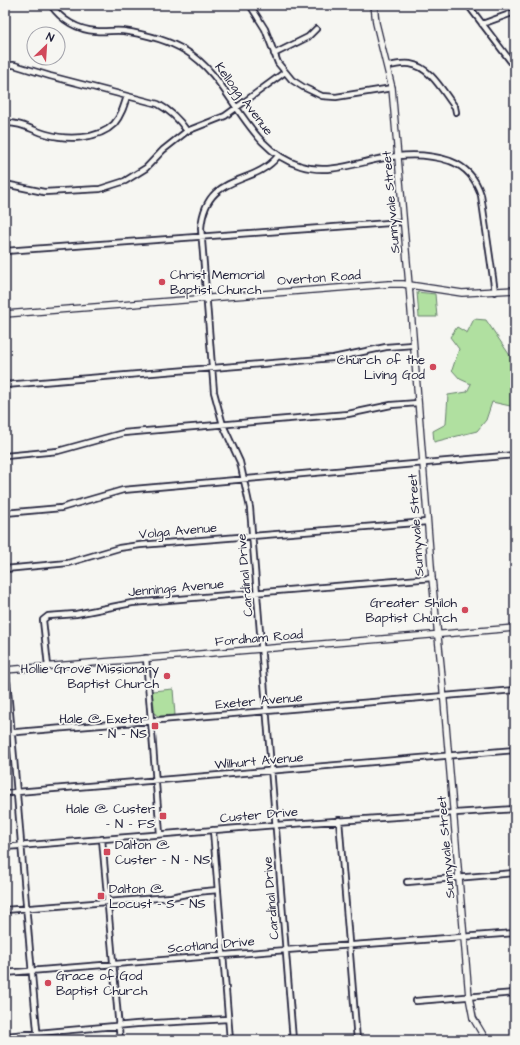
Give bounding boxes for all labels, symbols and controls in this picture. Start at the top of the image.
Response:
north arrow [26,26,66,66]
text: N [44,29,56,46]
street label: Kellogg Avenue [210,59,277,140]
street label: Sunnyvale Street [377,149,405,254]
place label: Christ Memorial Baptist Church [170,266,265,299]
street label: Overton Road [277,266,362,290]
marker: Christ Memorial Baptist Church [157,277,167,287]
place label: Church of the Living God [337,351,425,385]
marker: Church of the Living God [428,362,438,372]
street label: Sunnyvale Street [403,472,430,577]
street label: Volga Avenue [138,519,218,544]
street label: Cardinal Drive [232,533,258,617]
street label: Jennings Avenue [127,575,225,602]
place label: Greater Shiloh Baptist Church [366,594,458,627]
marker: Greater Shiloh Baptist Church [460,605,470,615]
street label: Fordham Road [214,625,304,651]
place label: Hollie Grove Missionary Baptist Church [21,660,160,693]
marker: Hollie Grove Missionary Baptist Church [162,671,172,681]
street label: Exeter Avenue [215,688,303,714]
place label: Hale @ Exeter - N - NS [59,710,147,743]
marker: Hale @ Exeter - N - NS [150,721,160,731]
street label: Wilhurt Avenue [214,748,304,774]
street label: Sunnyvale Street [432,794,460,899]
place label: Hale @ Custer - N - FS [66,800,155,833]
street label: Custer Drive [219,803,299,827]
marker: Hale @ Custer - N - FS [158,811,168,821]
place label: Dalton @ Custer - N - NS [115,836,210,869]
marker: Dalton @ Custer - N - NS [102,847,112,857]
street label: Cardinal Drive [258,856,284,940]
place label: Dalton @ Locust - S - NS [109,880,206,913]
marker: Dalton @ Locust - S - NS [96,891,106,901]
street label: Scotland Drive [167,932,255,958]
place label: Grace of God Baptist Church [56,967,148,1000]
marker: Grace of God Baptist Church [43,978,53,988]

